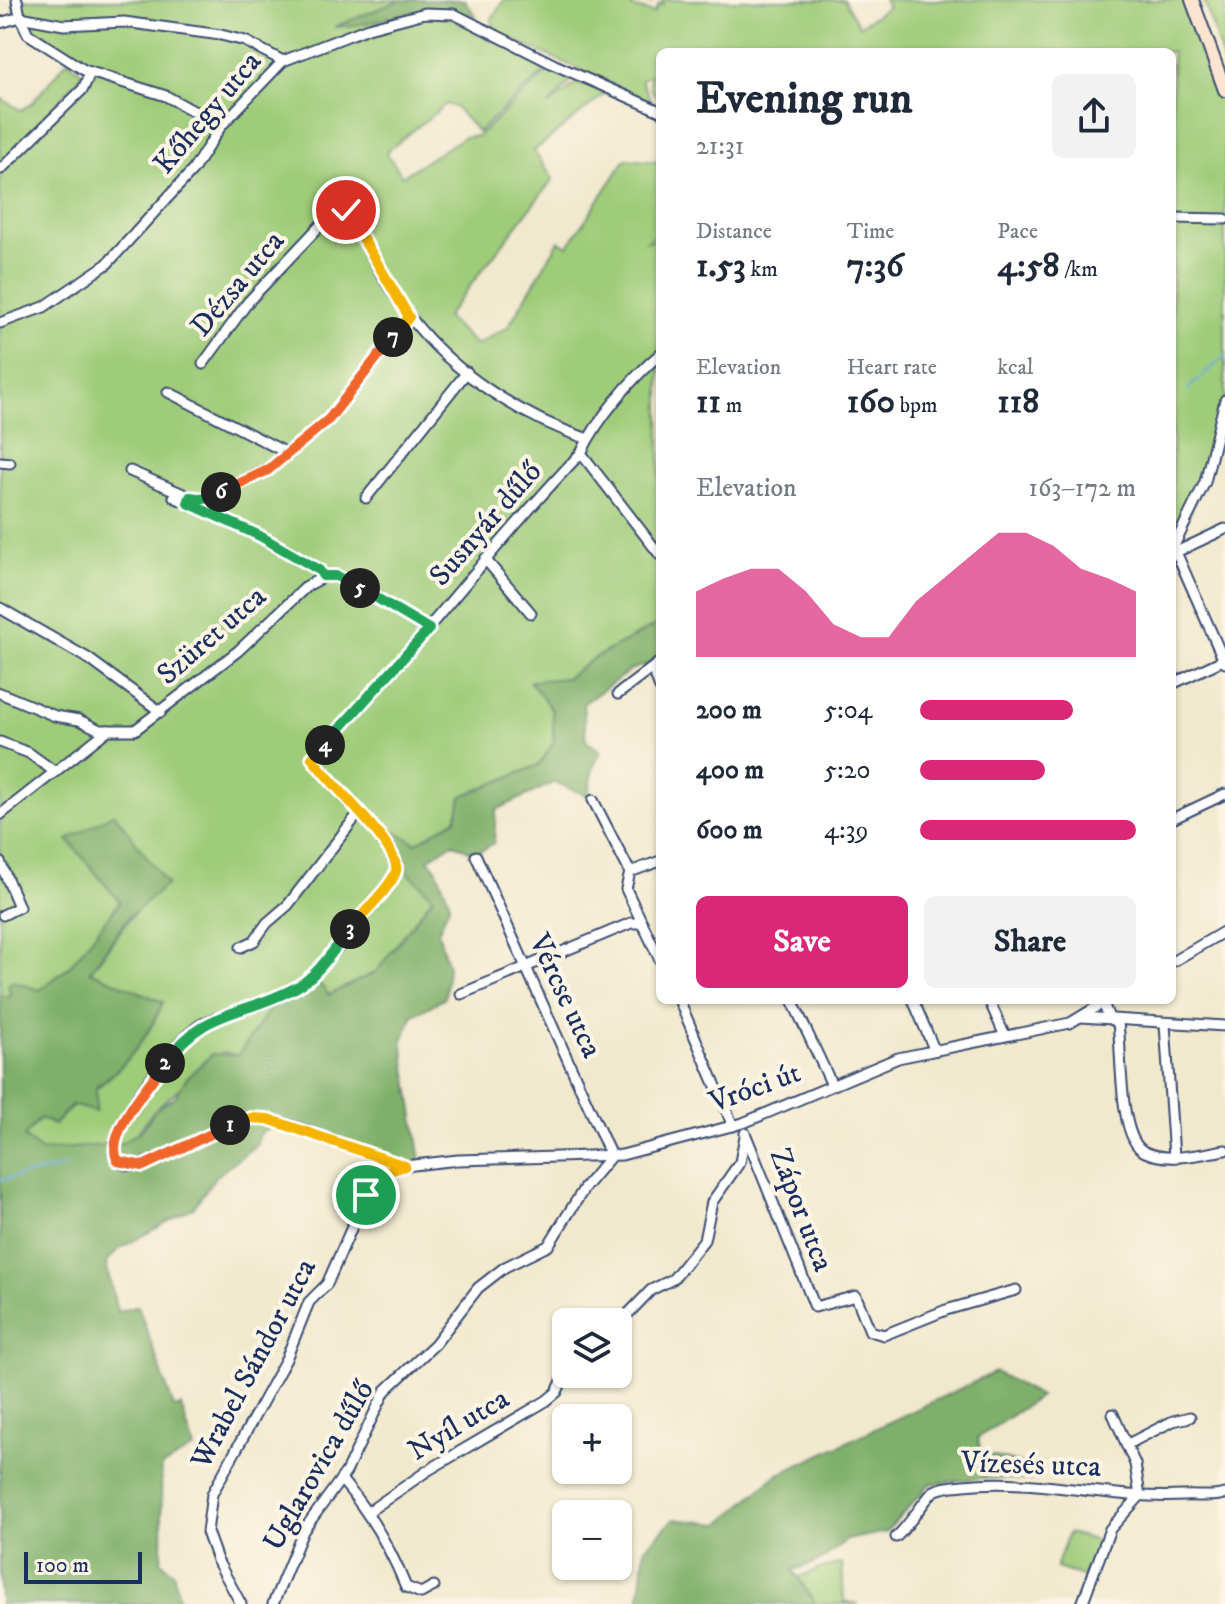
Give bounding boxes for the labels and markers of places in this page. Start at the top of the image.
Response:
pin [312,176,380,244]
pin: 7 [373,317,413,357]
pin: 6 [201,472,241,512]
pin: 5 [340,568,380,608]
pin: 4 [305,725,345,765]
pin: 3 [330,909,370,949]
pin: 2 [145,1043,185,1083]
pin: 1 [210,1105,250,1145]
pin [332,1161,400,1229]

